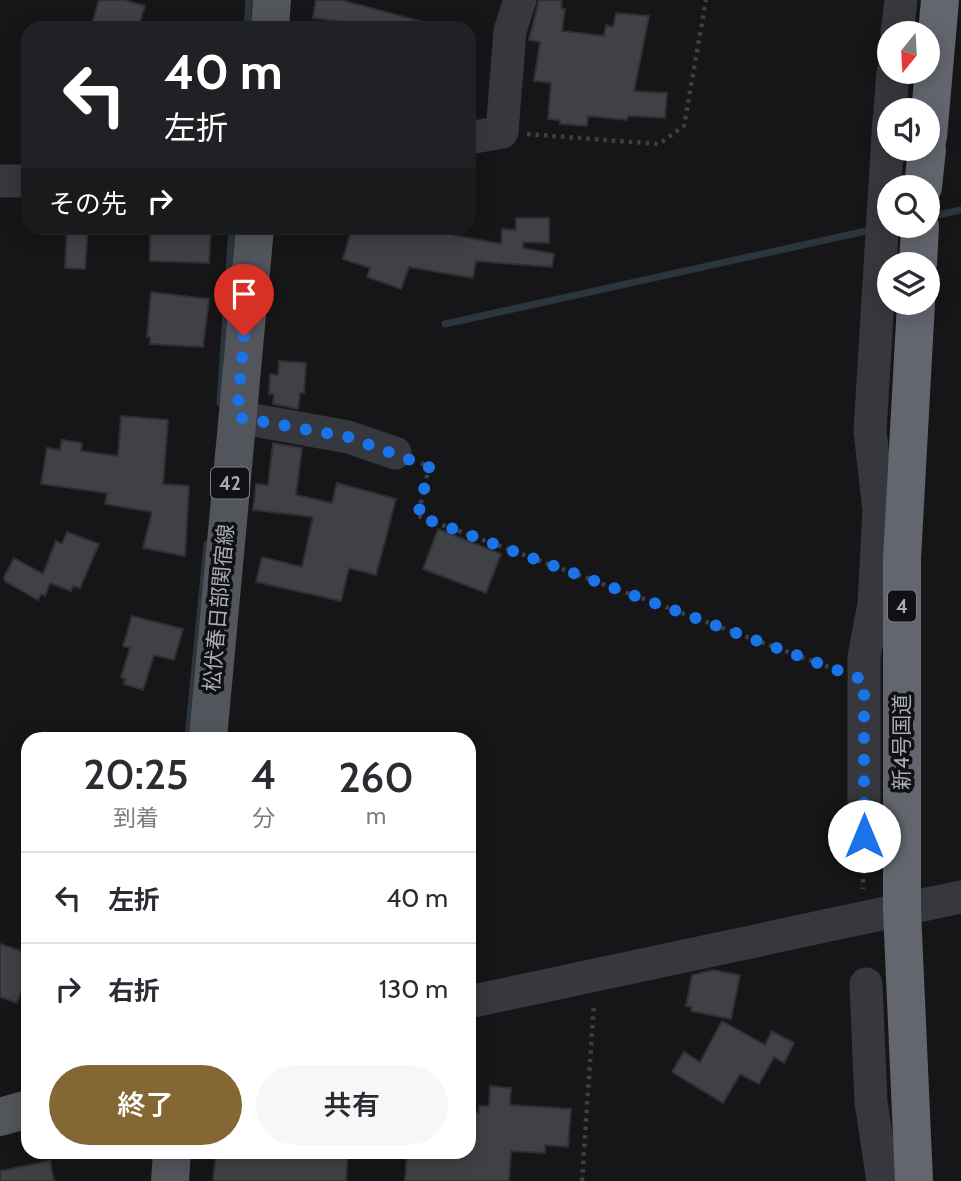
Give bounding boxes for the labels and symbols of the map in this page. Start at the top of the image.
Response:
north arrow [877,21,940,84]
pin [214,264,274,336]
road number: 42 [211,468,249,498]
street label: 松伏春日部関宿線 [199,523,238,693]
road number: 4 [888,590,916,622]
street label: 新4号国道 [889,694,914,790]
position arrow [827,799,901,873]

